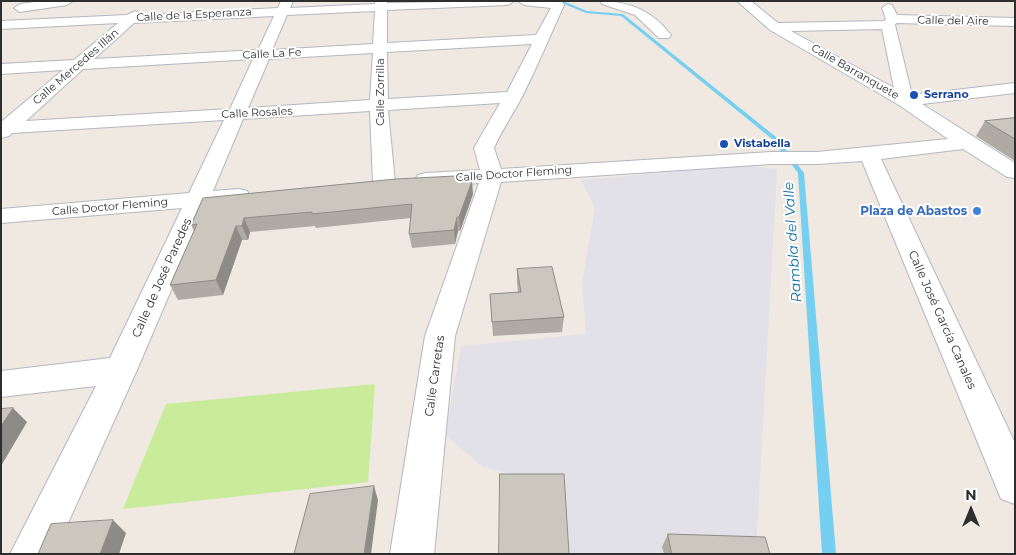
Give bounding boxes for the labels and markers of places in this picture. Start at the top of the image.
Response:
place label: Serrano [924,88,969,102]
marker: Serrano [908,89,920,101]
place label: Vistabella [734,137,791,151]
marker: Vistabella [718,138,730,150]
place label: Plaza de Abastos [860,204,967,218]
marker: Plaza de Abastos [971,205,983,217]

